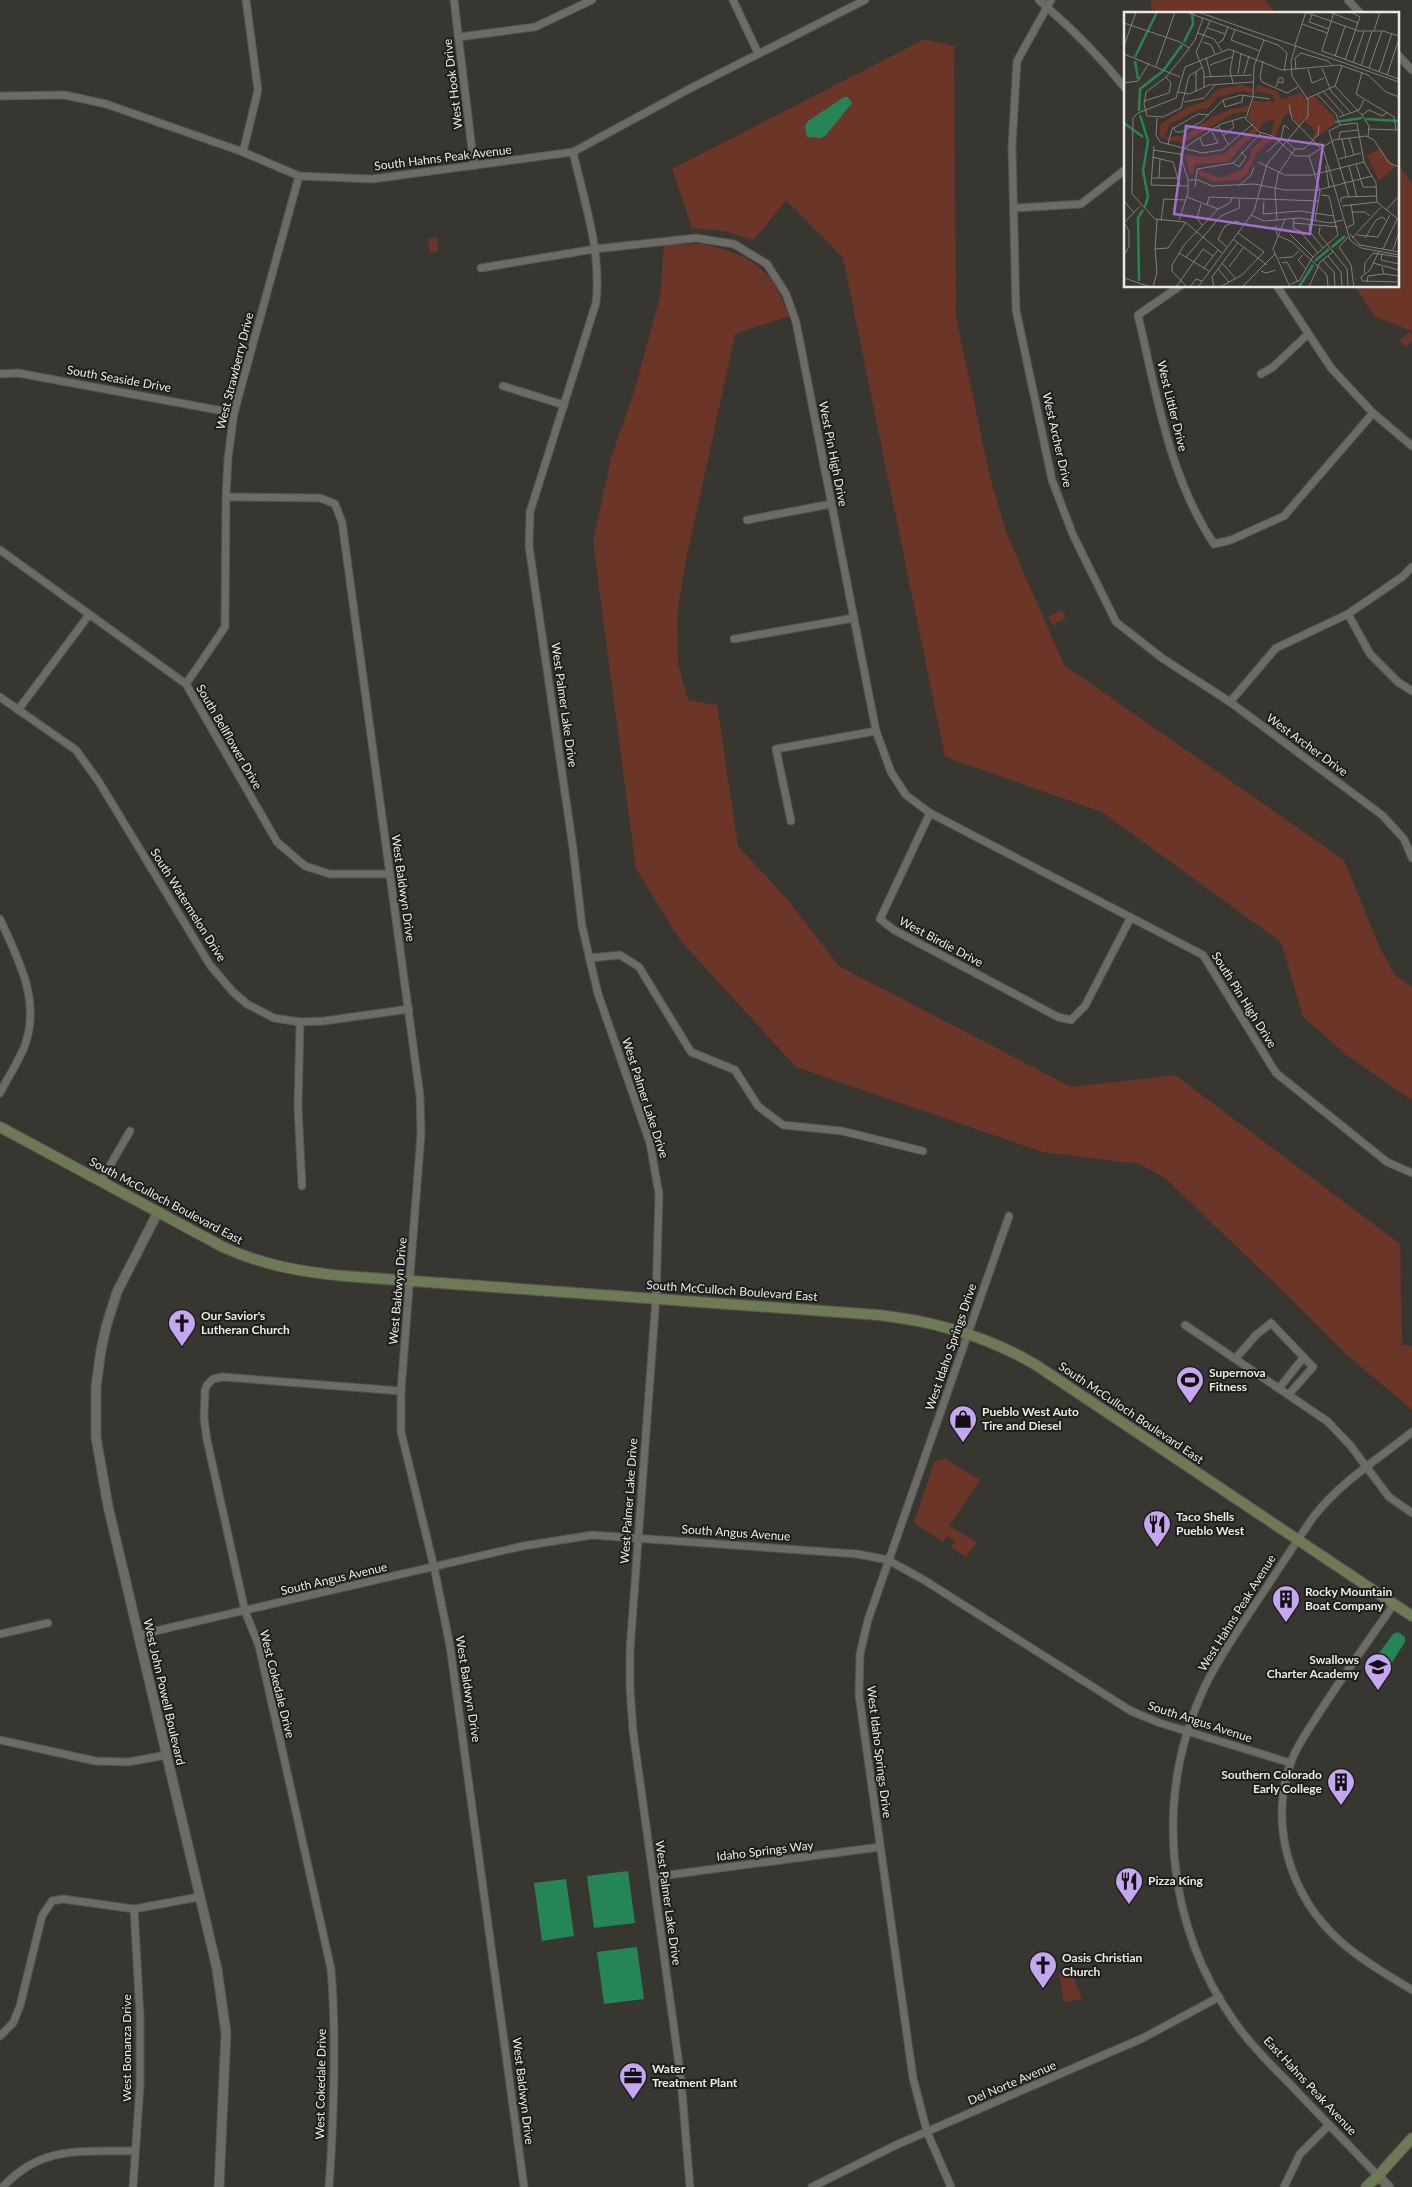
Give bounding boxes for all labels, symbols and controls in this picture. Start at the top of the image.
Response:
inset map [1124,12,1400,288]
street label: West Hook Drive [440,38,465,130]
street label: South Hahns Peak Avenue [373,142,513,173]
street label: West Strawberry Drive [213,311,256,431]
street label: West Littler Drive [1154,359,1191,453]
street label: South Seaside Drive [66,362,172,395]
street label: West Archer Drive [1039,391,1076,489]
street label: West Pin High Drive [816,400,851,508]
street label: West Palmer Lake Drive [548,642,581,768]
street label: South Bellflower Drive [193,681,266,792]
street label: West Archer Drive [1264,710,1351,779]
street label: West Baldwyn Drive [389,833,418,942]
street label: South Watermelon Drive [147,845,229,964]
street label: West Birdie Drive [897,913,986,970]
street label: South Pin High Drive [1209,949,1280,1051]
street label: West Palmer Lake Drive [619,1036,672,1160]
street label: South McCulloch Boulevard East [87,1154,246,1248]
street label: West Baldwyn Drive [385,1237,410,1345]
street label: South McCulloch Boulevard East [646,1277,819,1304]
street label: West Idaho Springs Drive [922,1281,979,1412]
church icon: Our Savior's Lutheran Church [167,1308,197,1347]
place label: Our Savior's Lutheran Church [201,1308,290,1337]
street label: South McCulloch Boulevard East [1056,1358,1207,1467]
sports icon: Supernova Fitness [1175,1365,1205,1404]
place label: Supernova Fitness [1209,1365,1266,1394]
shop icon: Pueblo West Auto Tire and Diesel [948,1404,978,1443]
place label: Pueblo West Auto Tire and Diesel [982,1404,1079,1433]
street label: West Palmer Lake Drive [617,1438,640,1564]
restaurant icon: Taco Shells Pueblo West [1142,1509,1172,1548]
place label: Taco Shells Pueblo West [1176,1509,1245,1538]
street label: South Angus Avenue [681,1521,791,1544]
street label: West Hahns Peak Avenue [1194,1552,1279,1674]
street label: South Angus Avenue [279,1559,389,1598]
building icon: Rocky Mountain Boat Company [1271,1584,1301,1623]
place label: Rocky Mountain Boat Company [1305,1584,1392,1613]
street label: West John Powell Boulevard [140,1617,189,1766]
street label: West Cokedale Drive [257,1628,298,1740]
street label: West Baldwyn Drive [453,1634,484,1743]
place label: Swallows Charter Academy [1267,1652,1360,1681]
school or university icon: Swallows Charter Academy [1363,1652,1393,1691]
street label: West Idaho Springs Drive [864,1685,895,1819]
street label: South Angus Avenue [1146,1698,1254,1745]
place label: Southern Colorado Early College [1221,1767,1323,1796]
building icon: Southern Colorado Early College [1326,1767,1356,1806]
street label: Idaho Springs Way [716,1837,815,1864]
street label: West Palmer Lake Drive [652,1840,685,1966]
restaurant icon: Pizza King [1114,1866,1144,1905]
place label: Pizza King [1148,1873,1204,1888]
church icon: Oasis Christian Church [1028,1950,1058,1989]
place label: Oasis Christian Church [1062,1950,1142,1979]
street label: West Bonanza Drive [119,1994,134,2102]
street label: West Cokedale Drive [312,2028,329,2140]
street label: East Hahns Peak Avenue [1261,2033,1360,2138]
street label: West Baldwyn Drive [509,2037,538,2145]
street label: Del Norte Avenue [965,2057,1058,2108]
office icon: Water Treatment Plant [618,2061,648,2100]
place label: Water Treatment Plant [652,2061,738,2090]

